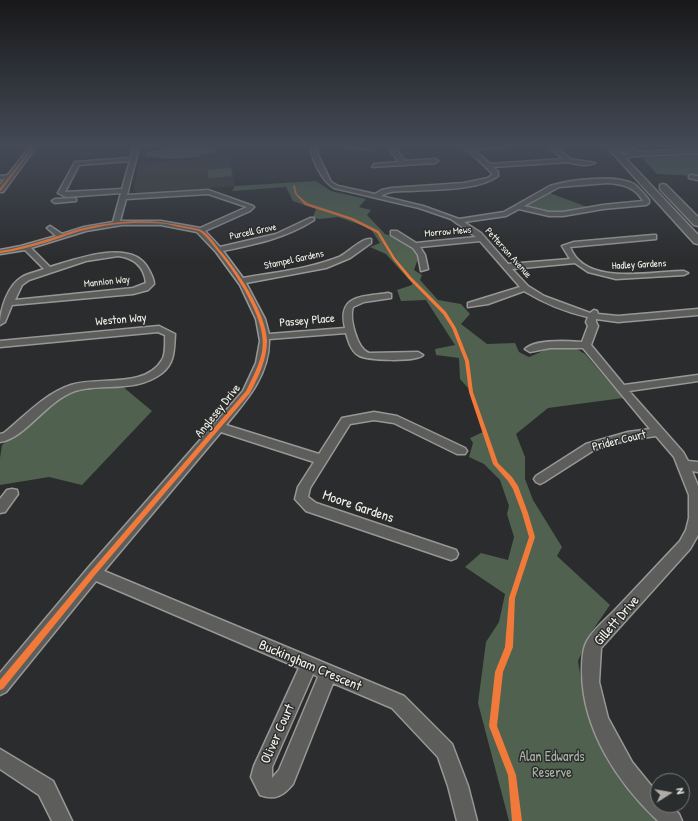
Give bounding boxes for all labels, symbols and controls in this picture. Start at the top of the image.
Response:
street label: Purcell Grove [228,221,278,243]
street label: Morrow Mews [424,224,472,240]
street label: Petterson Avenue [482,225,534,281]
street label: Stampel Gardens [263,248,325,272]
street label: Hadley Gardens [611,258,667,272]
street label: Mannion Way [83,274,131,290]
street label: Weston Way [95,311,147,329]
street label: Passey Place [279,311,335,331]
street label: Anglesey Drive [192,381,244,441]
street label: Prider Court [591,427,647,455]
street label: Moore Gardens [320,487,396,527]
street label: Gillett Drive [591,593,643,649]
street label: Buckingham Crescent [256,637,364,695]
street label: Oliver Court [257,702,299,766]
park label: Alan Edwards Reserve [519,749,585,782]
north arrow [650,773,690,813]
text: N [673,787,688,795]

